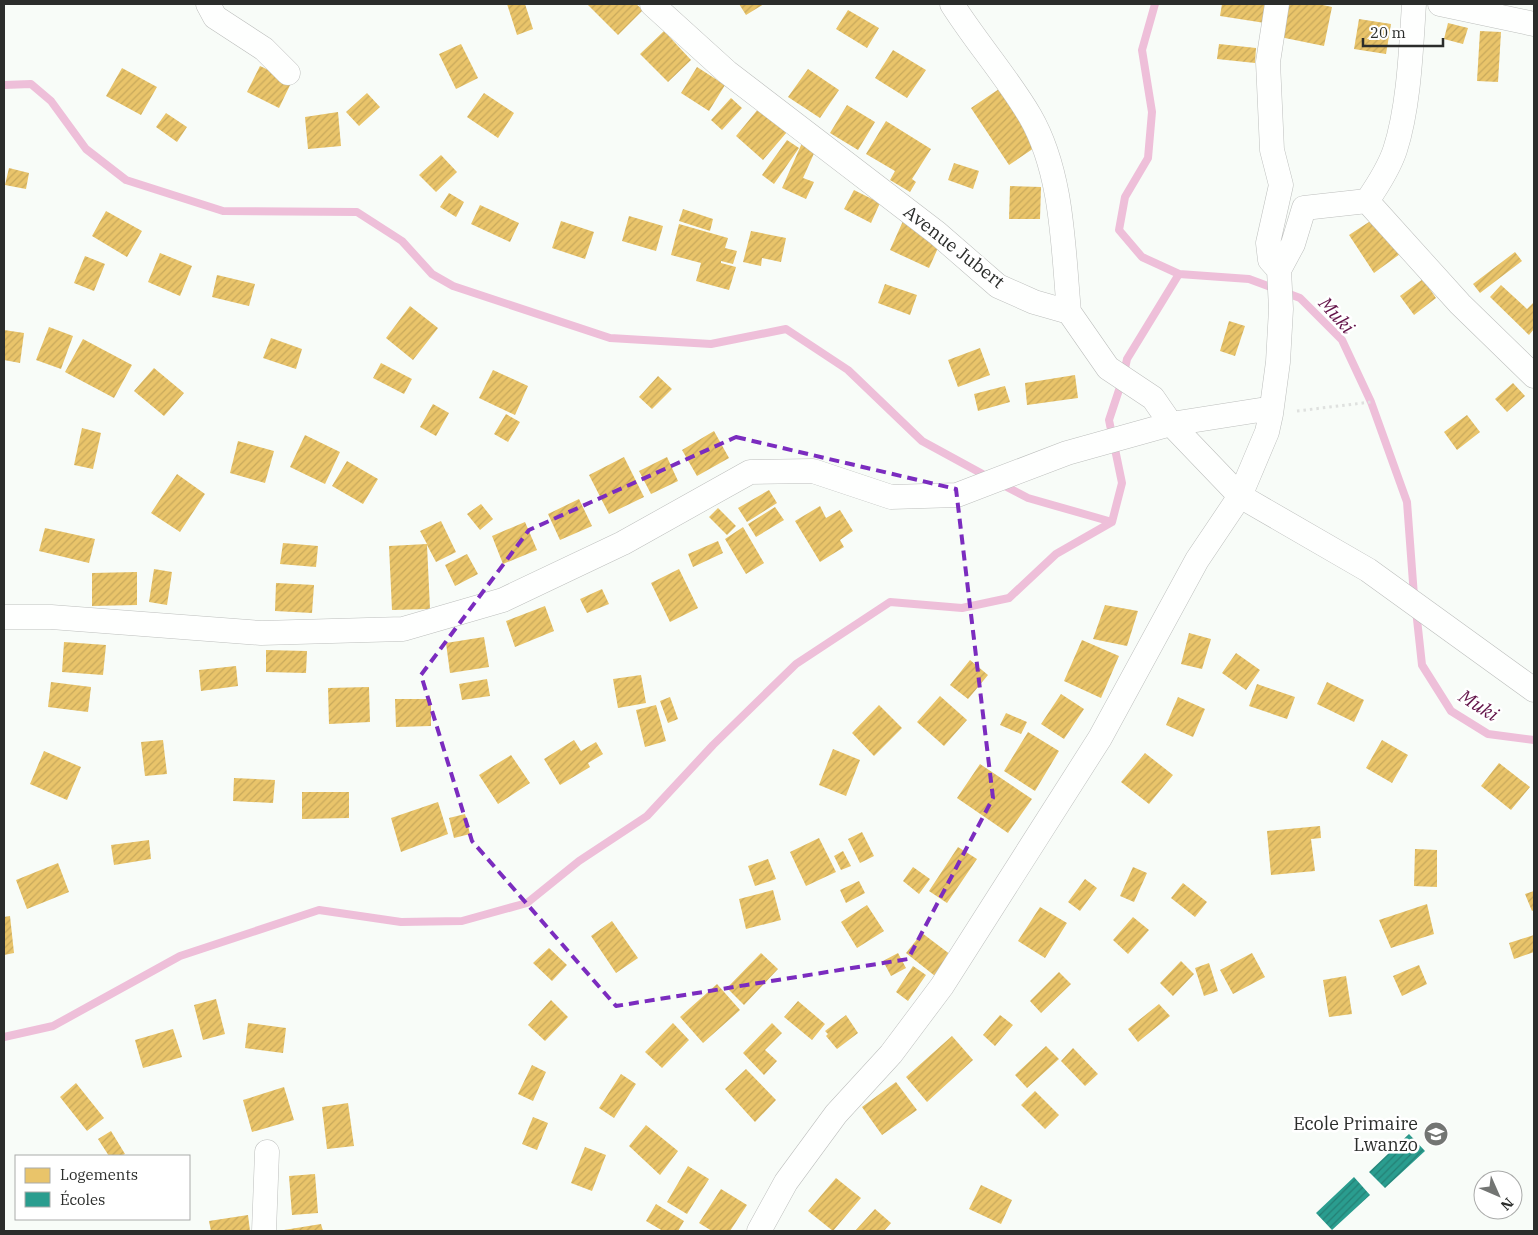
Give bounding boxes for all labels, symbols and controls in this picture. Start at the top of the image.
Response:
scale bar [1363,15,1443,47]
text: 20 m [1370,23,1406,42]
street label: Avenue Jubert [899,200,1009,293]
water label: Muki [1313,291,1360,339]
water label: Muki [1454,683,1503,726]
place label: Ecole Primaire Lwanzo [1293,1112,1418,1156]
school or university icon: Ecole Primaire Lwanzo [1423,1121,1449,1147]
legend [15,1155,190,1220]
text: Logements [60,1165,138,1184]
north arrow [1473,1170,1523,1220]
text: Écoles [60,1190,105,1209]
text: N [1497,1194,1517,1214]

